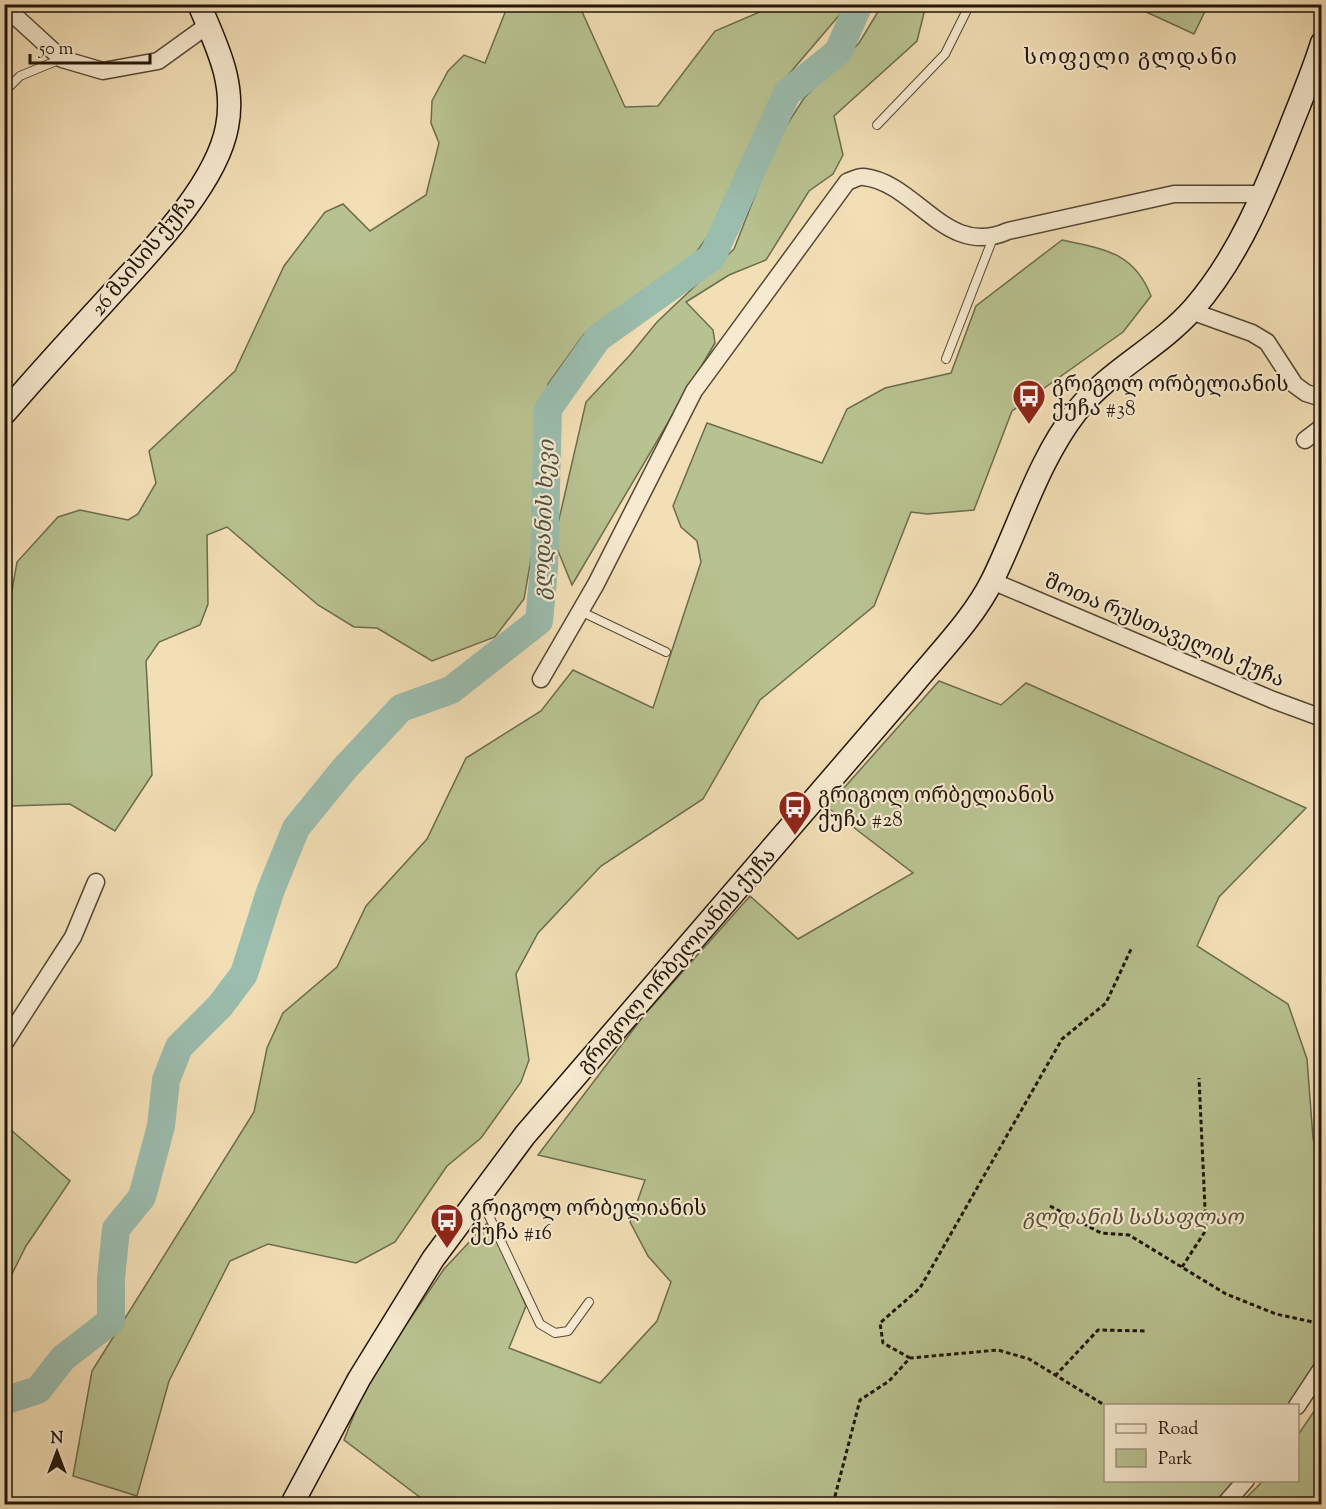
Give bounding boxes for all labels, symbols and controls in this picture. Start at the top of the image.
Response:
scale bar [30,27,150,65]
text: 50 m [38,37,74,63]
district label: სოფელი გლდანი [1024,43,1238,75]
street label: 26 მაისის ქუჩა [85,189,204,323]
place label: გრიგოლ ორბელიანის ქუჩა #38 [1052,371,1289,425]
bus stop icon: გრიგოლ ორბელიანის ქუჩა #38 [1011,378,1047,425]
water label: გლდანის ხევი [527,438,565,601]
street label: შოთა რუსთაველის ქუჩა [1040,568,1289,696]
place label: გრიგოლ ორბელიანის ქუჩა #28 [818,782,1055,836]
bus stop icon: გრიგოლ ორბელიანის ქუჩა #28 [777,789,813,836]
street label: გრიგოლ ორბელიანის ქუჩა [571,842,784,1081]
place label: გრიგოლ ორბელიანის ქუჩა #16 [470,1195,707,1249]
bus stop icon: გრიგოლ ორბელიანის ქუჩა #16 [429,1202,465,1249]
park label: გლდანის სასაფლაო [1023,1204,1244,1234]
legend [1104,1404,1299,1482]
text: Road [1158,1417,1198,1443]
north arrow [27,1422,87,1482]
text: N [51,1428,64,1451]
text: Park [1158,1447,1193,1473]

